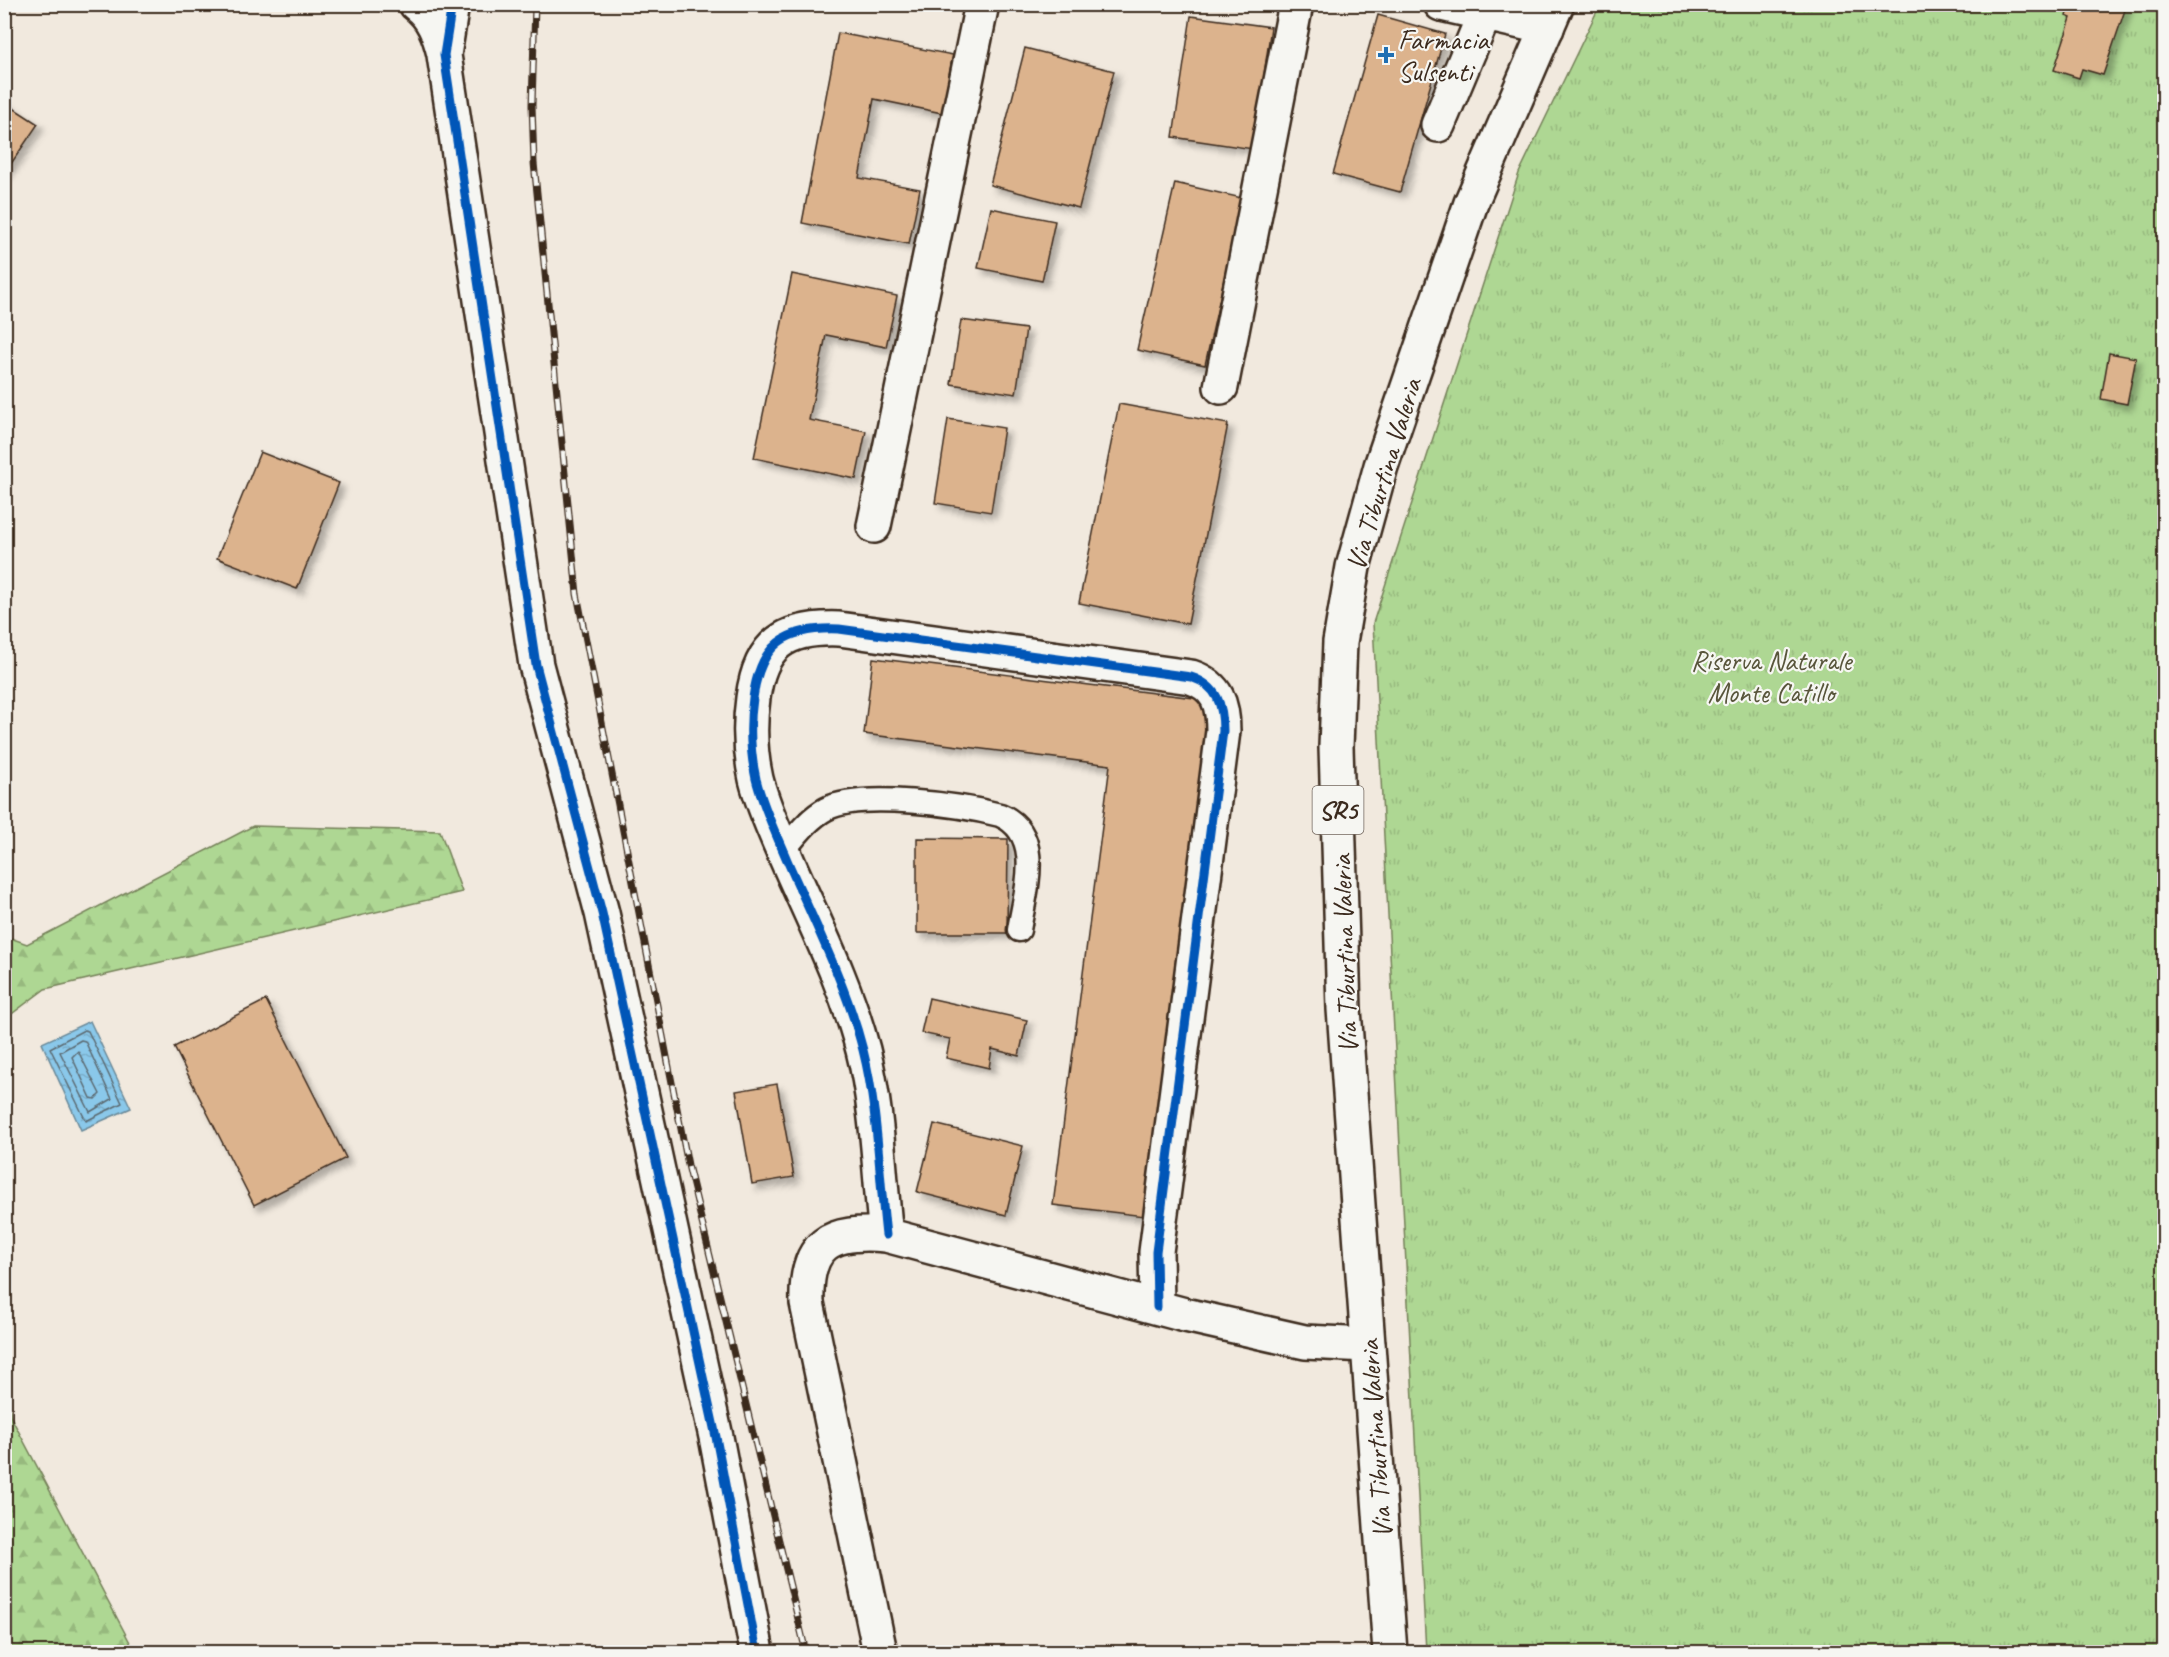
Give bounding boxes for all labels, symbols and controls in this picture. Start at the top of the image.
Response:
place label: Farmacia Sulsenti [1398,22,1490,89]
marker: Farmacia Sulsenti [1379,48,1393,62]
street label: Via Tiburtina Valeria [1338,372,1430,574]
park label: Riserva Naturale Monte Catillo [1691,643,1853,710]
road number: SR5 [1312,786,1364,834]
street label: Via Tiburtina Valeria [1323,852,1365,1054]
street label: Via Tiburtina Valeria [1351,1337,1400,1539]

